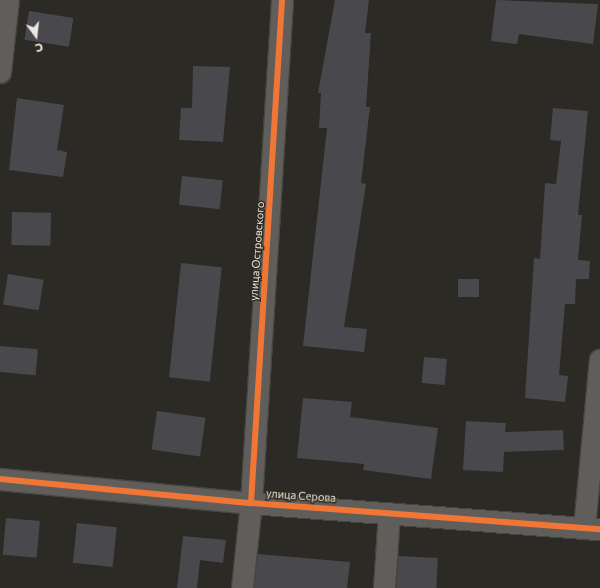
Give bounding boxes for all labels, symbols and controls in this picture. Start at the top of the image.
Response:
north arrow [16,16,56,56]
text: С [34,41,45,55]
street label: улица Островского [247,201,267,301]
street label: улица Серова [266,487,336,505]

